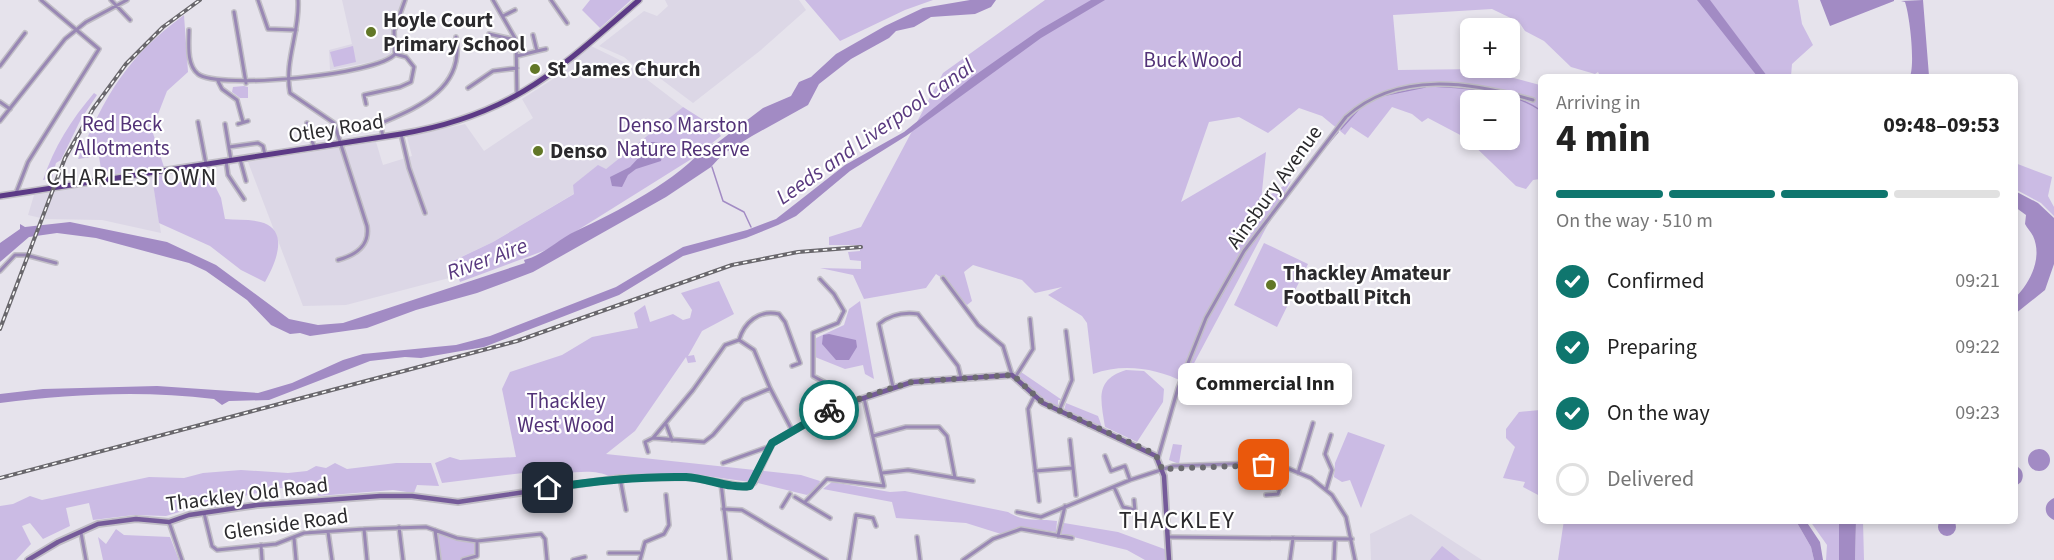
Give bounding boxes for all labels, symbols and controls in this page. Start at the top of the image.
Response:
place label: Hoyle Court Primary School [383,5,525,59]
map controls [1460,18,1520,150]
button: + [1460,18,1520,78]
marker: Hoyle Court Primary School [364,25,378,39]
park label: Buck Wood [1144,45,1242,75]
water label: Leeds and Liverpool Canal [769,51,981,213]
place label: St James Church [547,54,701,84]
marker: St James Church [528,62,542,76]
text: Arriving in [1556,89,1641,117]
button: − [1460,90,1520,150]
street label: Otley Road [286,106,386,150]
park label: Red Beck Allotments [74,109,170,163]
text: 09:48–09:53 [1883,109,2000,141]
park label: Denso Marston Nature Reserve [616,110,750,164]
text: 4 min [1556,111,1651,167]
street label: Ainsbury Avenue [1219,119,1329,255]
place label: Denso [550,136,607,166]
marker: Denso [531,144,545,158]
district label: CHARLESTOWN [46,160,218,195]
text: On the way · 510 m [1556,207,1713,235]
water label: River Aire [442,230,532,288]
place label: Thackley Amateur Football Pitch [1283,258,1451,312]
icon: check [1556,265,1589,298]
text: Confirmed [1607,265,1704,297]
text: 09:21 [1955,267,2000,295]
marker: Thackley Amateur Football Pitch [1264,278,1278,292]
icon: check [1556,331,1589,364]
text: Preparing [1607,331,1697,363]
text: 09:22 [1955,333,2000,361]
callout: Commercial Inn [1177,363,1351,405]
text: Commercial Inn [1195,370,1335,398]
courier [799,380,859,440]
park label: Thackley West Wood [517,386,615,440]
icon: bike [813,394,846,427]
icon: check [1556,397,1589,430]
text: On the way [1607,397,1710,429]
text: 09:23 [1955,399,2000,427]
pin [1238,439,1289,490]
icon: bag [1247,448,1280,481]
pin [522,462,573,513]
text: Delivered [1607,463,1694,495]
street label: Thackley Old Road [164,469,330,519]
icon: home [531,471,564,504]
street label: Glenside Road [222,500,350,548]
district label: THACKLEY [1119,503,1235,538]

